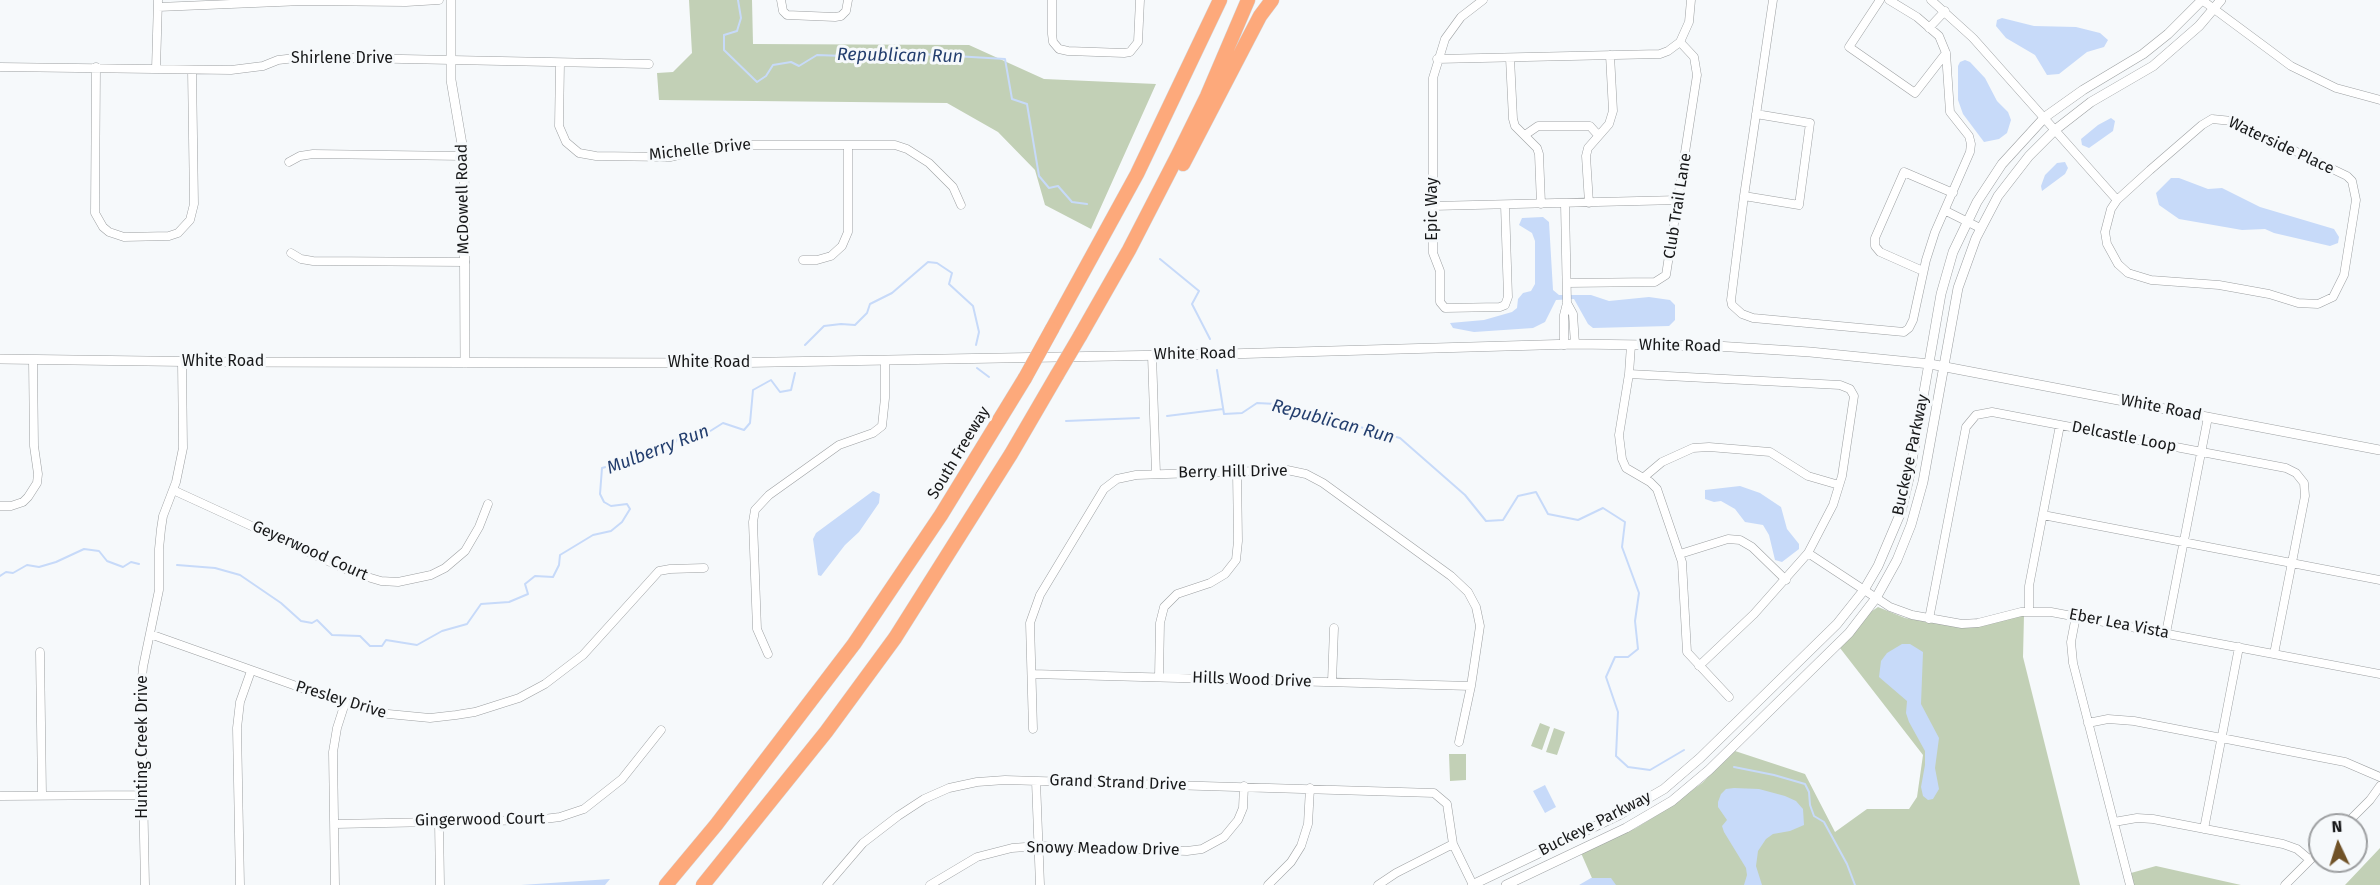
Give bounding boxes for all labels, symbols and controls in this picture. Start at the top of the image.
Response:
water label: Republican Run [837,44,963,68]
street label: Shirlene Drive [291,49,393,69]
street label: Waterside Place [2225,113,2337,179]
street label: Michelle Drive [648,135,752,165]
street label: McDowell Road [452,144,474,254]
street label: Club Trail Lane [1660,152,1696,260]
street label: Epic Way [1423,177,1443,241]
street label: White Road [1639,336,1721,356]
street label: White Road [1154,344,1236,364]
street label: White Road [182,352,264,372]
street label: White Road [668,353,750,373]
street label: White Road [2119,391,2203,425]
street label: Buckeye Parkway [1889,393,1933,517]
water label: Republican Run [1269,395,1397,449]
street label: South Freeway [924,403,994,503]
street label: Delcastle Loop [2070,417,2178,457]
water label: Mulberry Run [604,421,712,479]
street label: Berry Hill Drive [1178,461,1288,483]
street label: Geyerwood Court [249,517,371,585]
street label: Eber Lea Vista [2067,605,2171,643]
street label: Hills Wood Drive [1192,668,1312,692]
street label: Hunting Creek Drive [133,675,153,819]
street label: Presley Drive [293,677,389,723]
street label: Grand Strand Drive [1049,771,1187,795]
street label: Buckeye Parkway [1536,787,1654,861]
street label: Gingerwood Court [415,809,545,831]
north arrow [2308,813,2368,873]
text: N [2331,817,2343,836]
street label: Snowy Meadow Drive [1026,838,1180,860]

